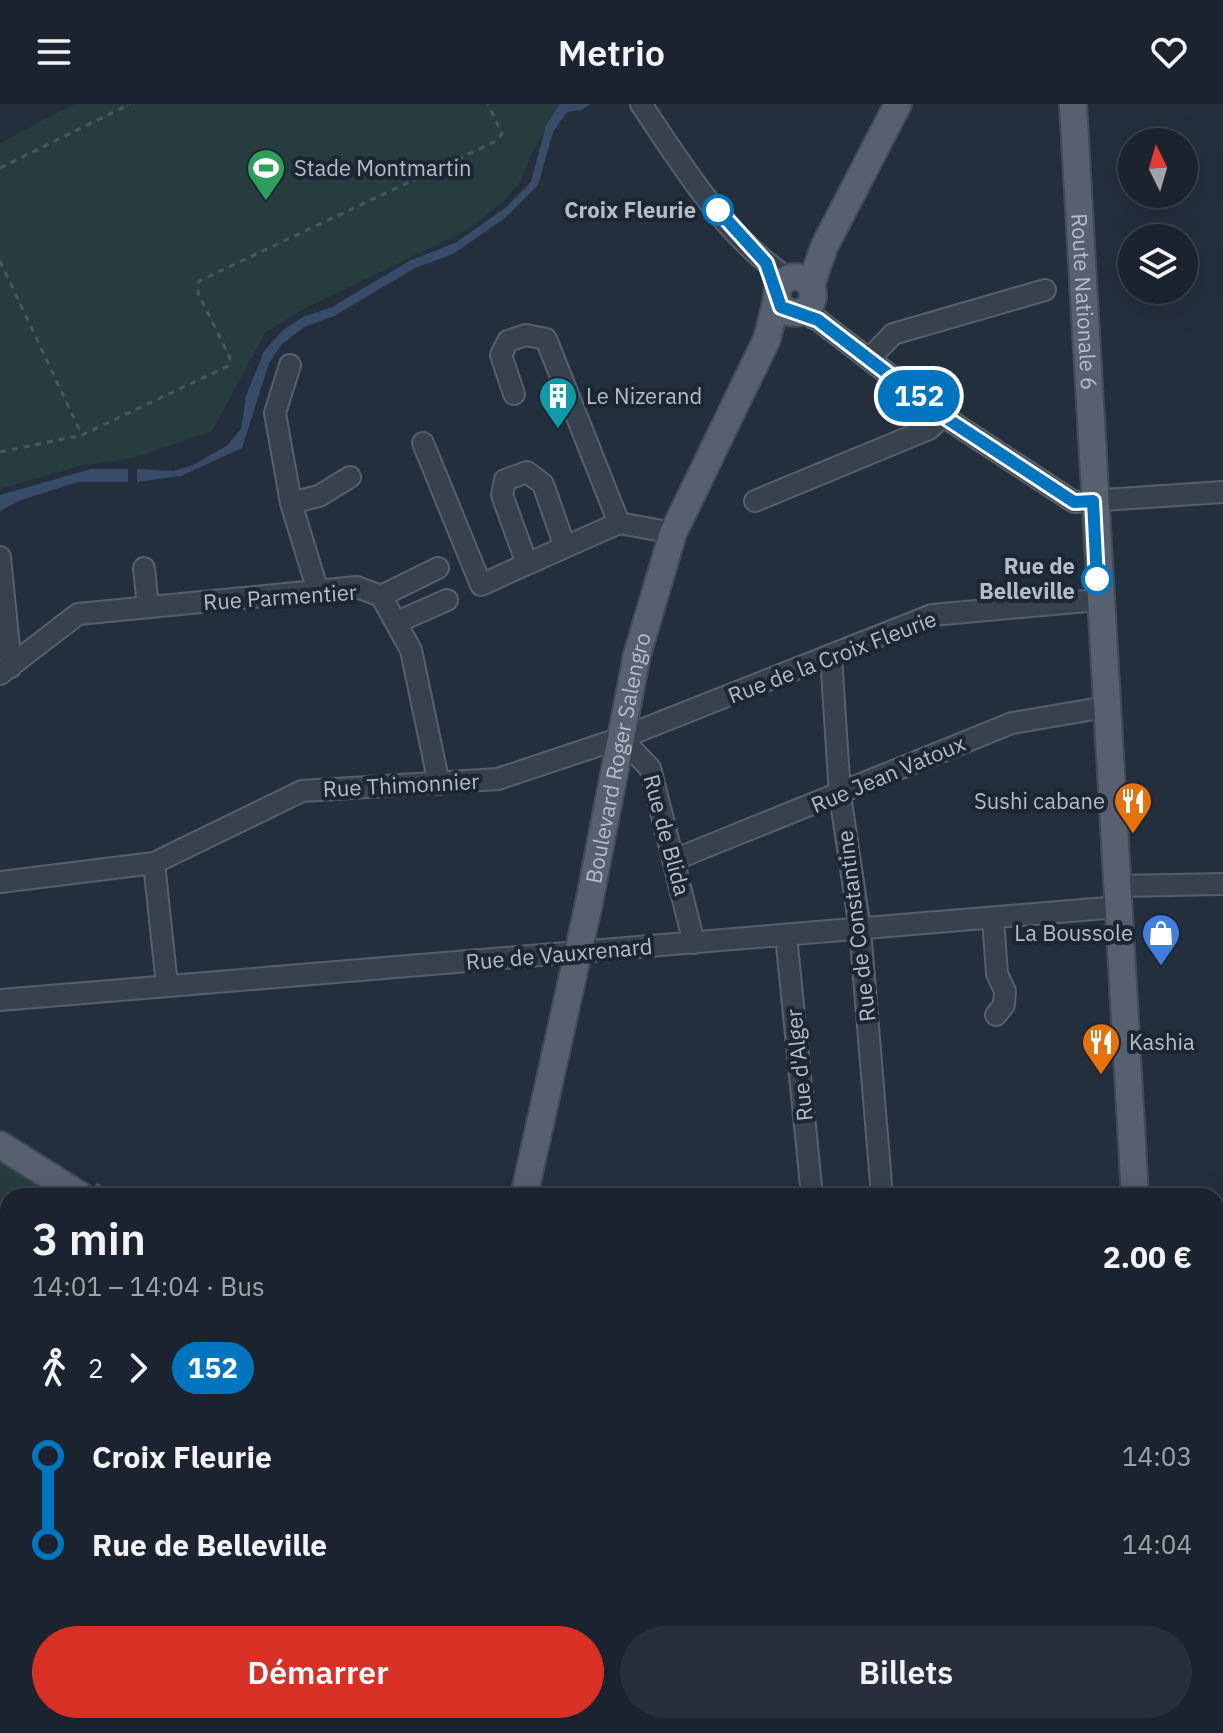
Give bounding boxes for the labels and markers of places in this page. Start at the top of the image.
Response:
sports icon: Stade Montmartin [245,147,287,202]
place label: Stade Montmartin [294,153,472,182]
place label: Croix Fleurie [564,195,696,224]
marker: Croix Fleurie [703,195,733,225]
building icon: Le Nizerand [537,375,579,430]
place label: Le Nizerand [586,381,702,410]
place label: Rue de Belleville [979,551,1075,605]
marker: Rue de Belleville [1082,564,1112,594]
restaurant icon: Sushi cabane [1112,780,1154,835]
place label: Sushi cabane [974,786,1105,815]
shop icon: La Boussole [1140,912,1182,967]
place label: La Boussole [1014,918,1133,947]
restaurant icon: Kashia [1080,1021,1122,1076]
place label: Kashia [1129,1027,1195,1056]

